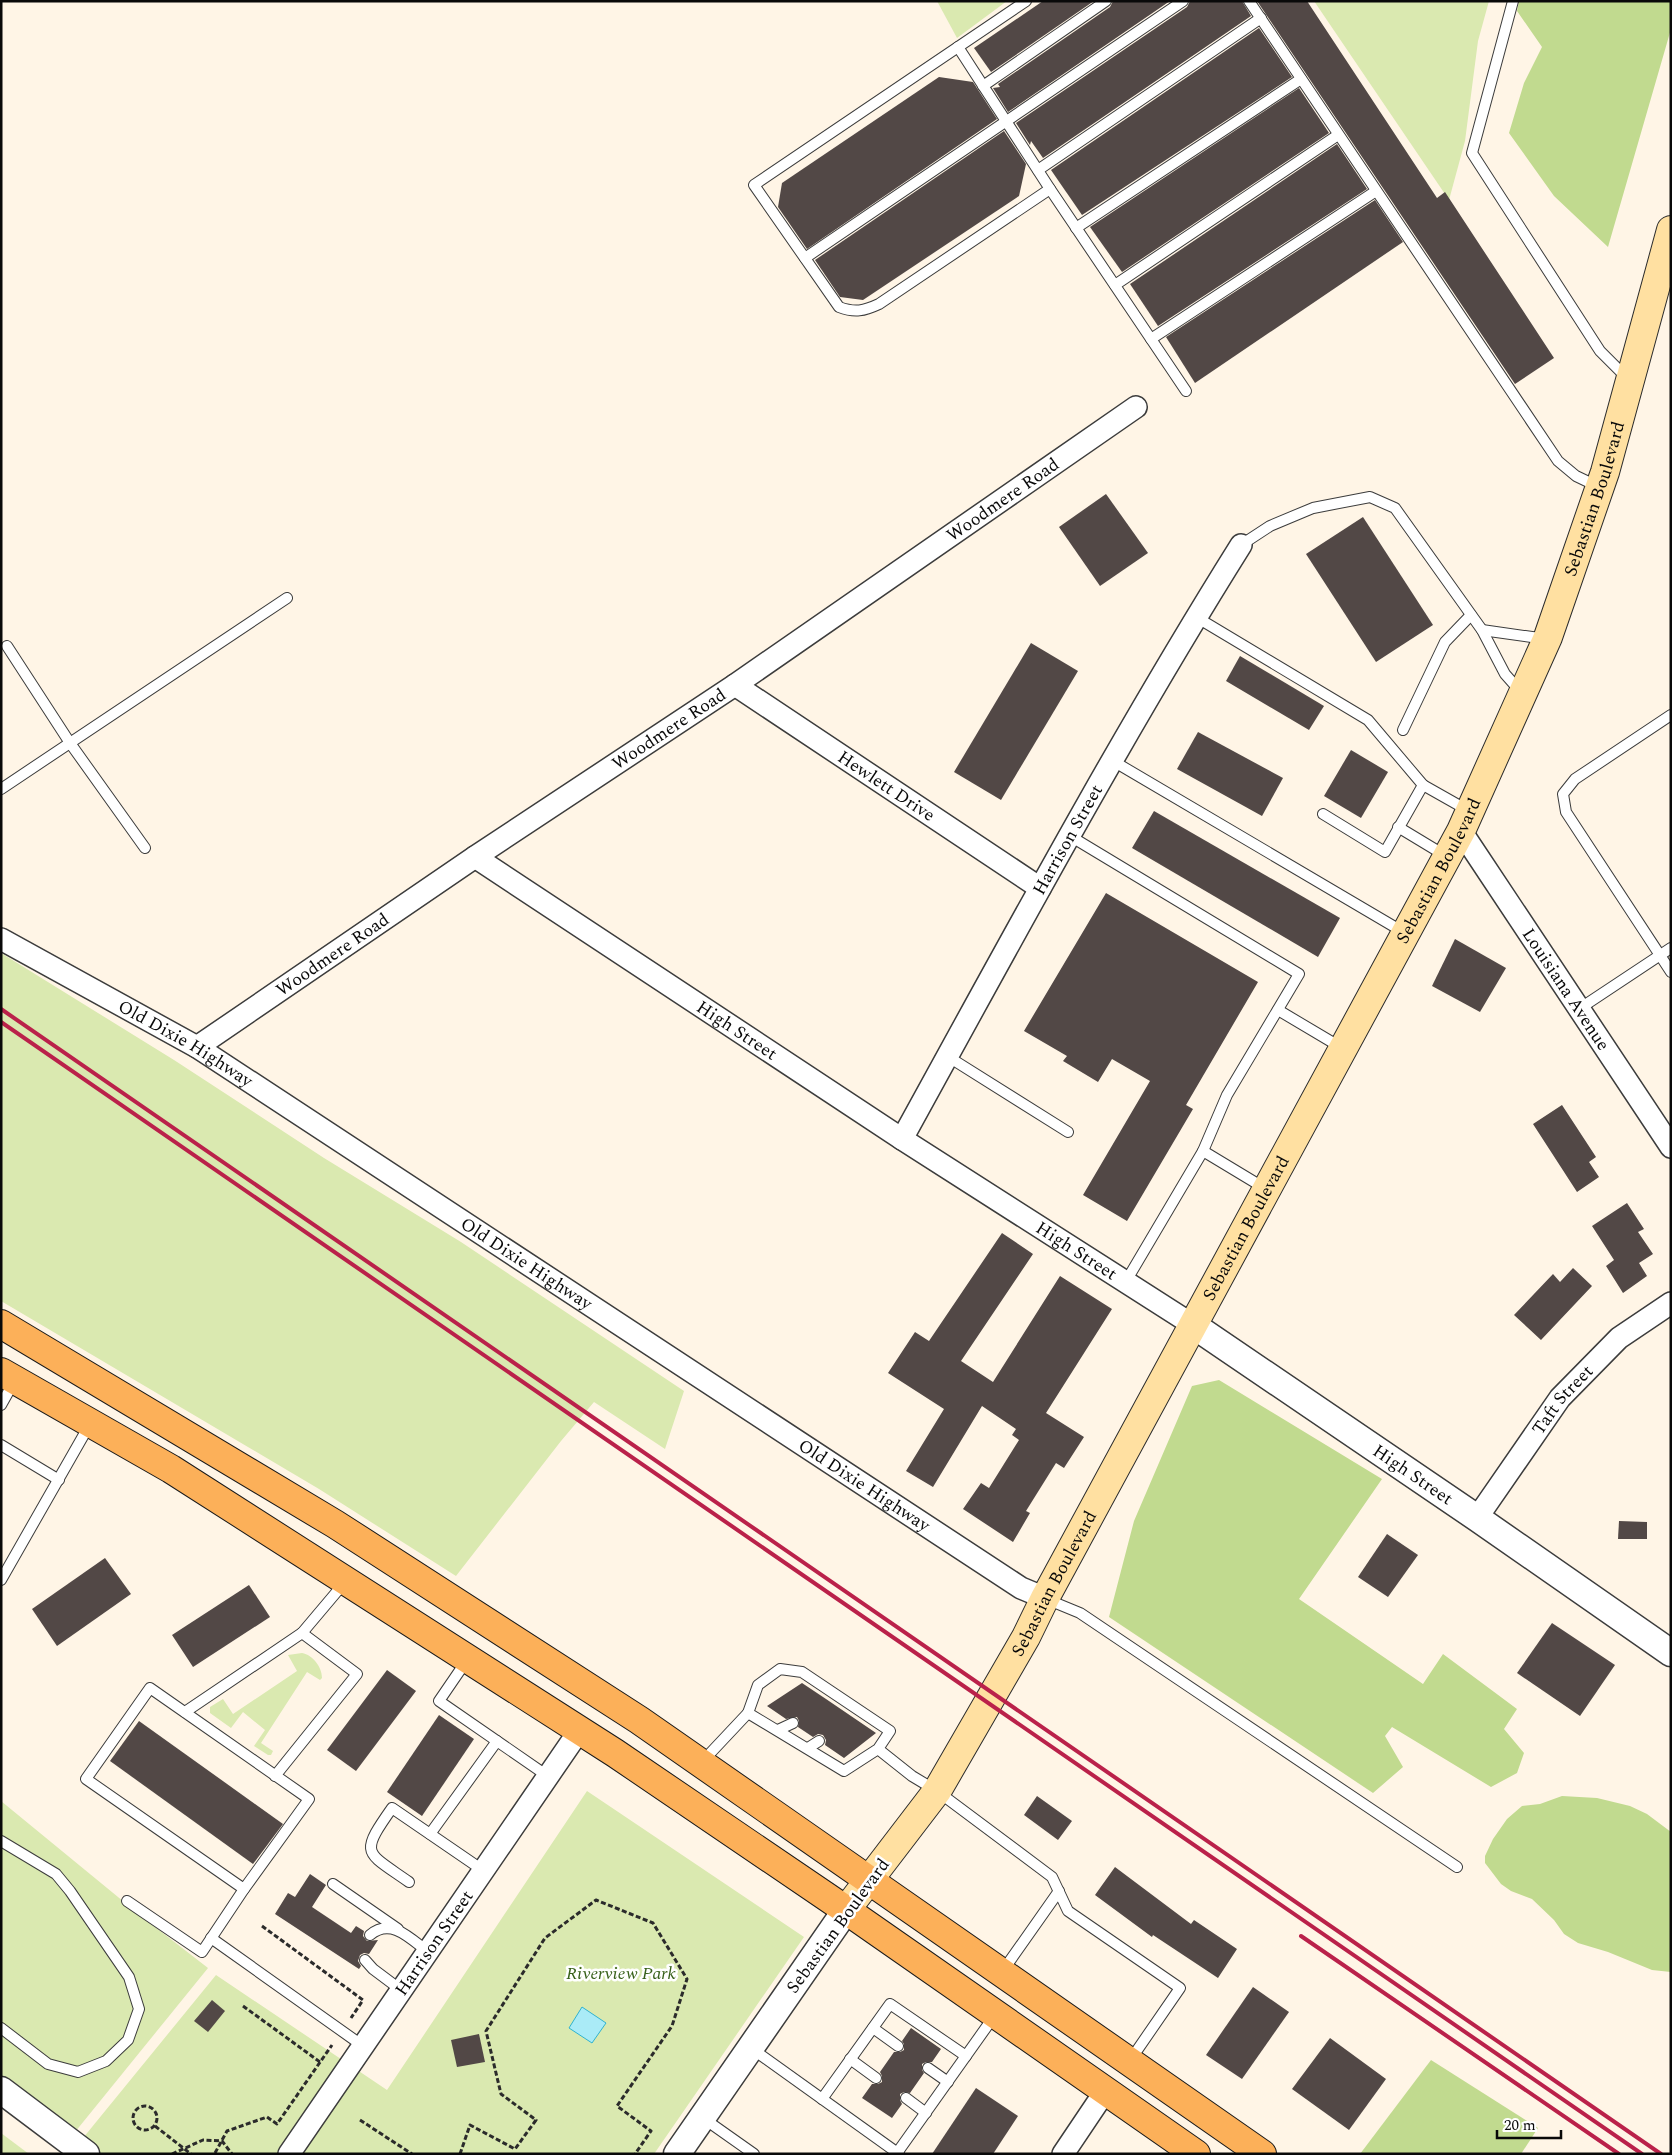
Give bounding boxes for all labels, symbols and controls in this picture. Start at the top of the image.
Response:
street label: Sebastian Boulevard [1556,418,1632,580]
street label: Woodmere Road [941,451,1065,548]
street label: Woodmere Road [606,681,731,777]
street label: Hewlett Drive [832,744,941,828]
street label: Harrison Street [1025,779,1109,900]
street label: Sebastian Boulevard [1389,793,1488,949]
street label: Woodmere Road [270,906,395,1003]
street label: Louisiana Avenue [1516,923,1617,1056]
street label: Old Dixie Highway [113,993,260,1095]
street label: High Street [691,993,783,1067]
street label: Sebastian Boulevard [1195,1151,1296,1305]
street label: Old Dixie Highway [455,1210,599,1317]
street label: High Street [1031,1214,1123,1287]
street label: Taft Street [1525,1358,1599,1440]
street label: Old Dixie Highway [793,1432,937,1539]
street label: High Street [1367,1437,1459,1512]
street label: Sebastian Boulevard [1004,1506,1103,1661]
street label: Sebastian Boulevard [780,1853,896,1999]
street label: Harrison Street [388,1884,480,2001]
park label: Riverview Park [566,1960,677,1987]
scale bar [1497,2108,1561,2140]
text: 20 m [1504,2114,1536,2137]

